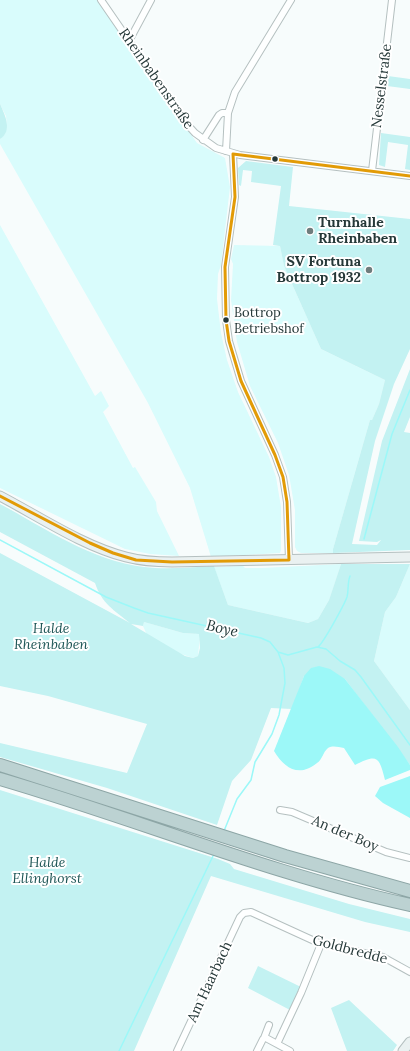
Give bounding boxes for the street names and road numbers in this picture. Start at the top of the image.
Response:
street label: Rheinbabenstraße [115,25,197,133]
street label: Nesselstraße [369,43,395,129]
street label: An der Boy [309,812,381,856]
street label: Goldbredde [311,932,389,968]
street label: Am Haarbach [184,939,236,1025]

